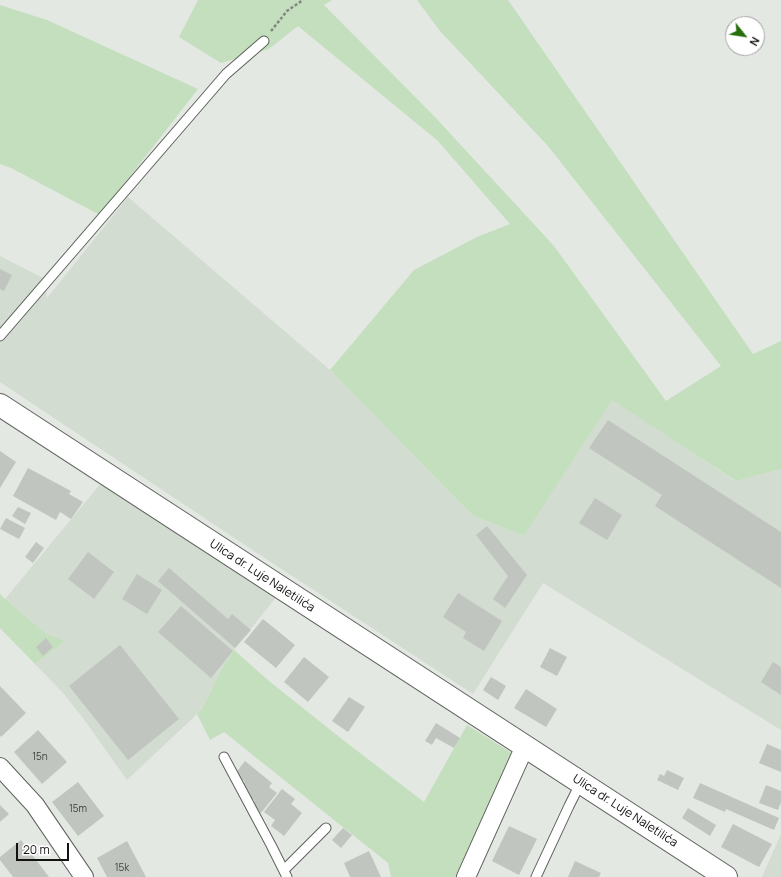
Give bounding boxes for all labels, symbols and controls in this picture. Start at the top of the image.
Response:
north arrow [725,16,765,56]
text: N [746,35,763,49]
street label: Ulica dr. Luje Naletilića [207,537,317,615]
house number: 15n [32,751,48,763]
street label: Ulica dr. Luje Naletilića [570,772,680,850]
house number: 15m [69,803,87,815]
scale bar [18,835,71,861]
text: 20 m [23,841,50,858]
house number: 15k [115,862,129,874]

